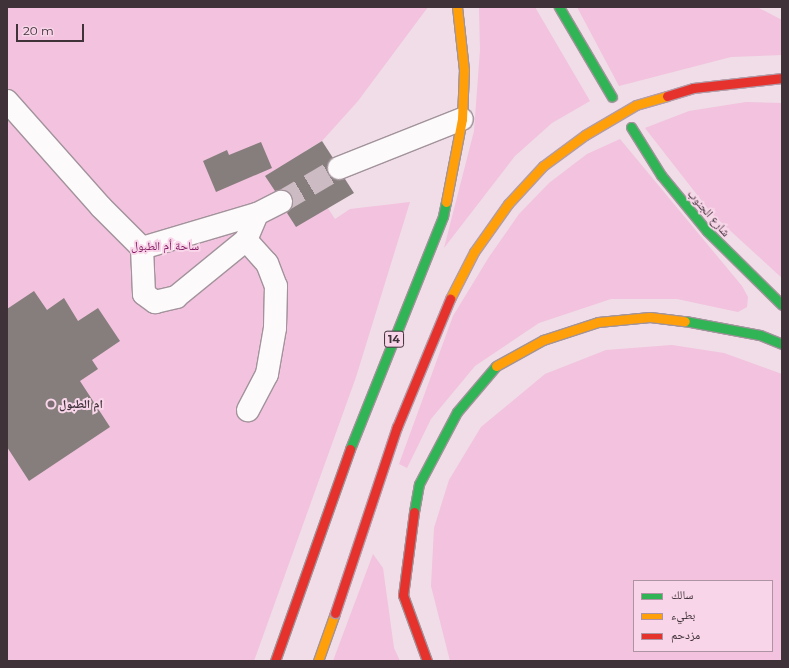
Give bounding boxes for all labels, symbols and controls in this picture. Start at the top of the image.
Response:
scale bar [18,16,86,42]
text: 20 m [23,23,54,38]
street label: شارع الجنوب [685,186,733,240]
park label: ساحة أم الطبول [131,239,199,253]
road number: 14 [384,330,404,348]
place label: ام الطبول [59,397,103,411]
marker: ام الطبول [46,399,56,409]
legend [633,580,773,652]
text: سالك [671,587,693,602]
text: بطيء [671,607,695,622]
text: مزدحم [671,627,700,642]

